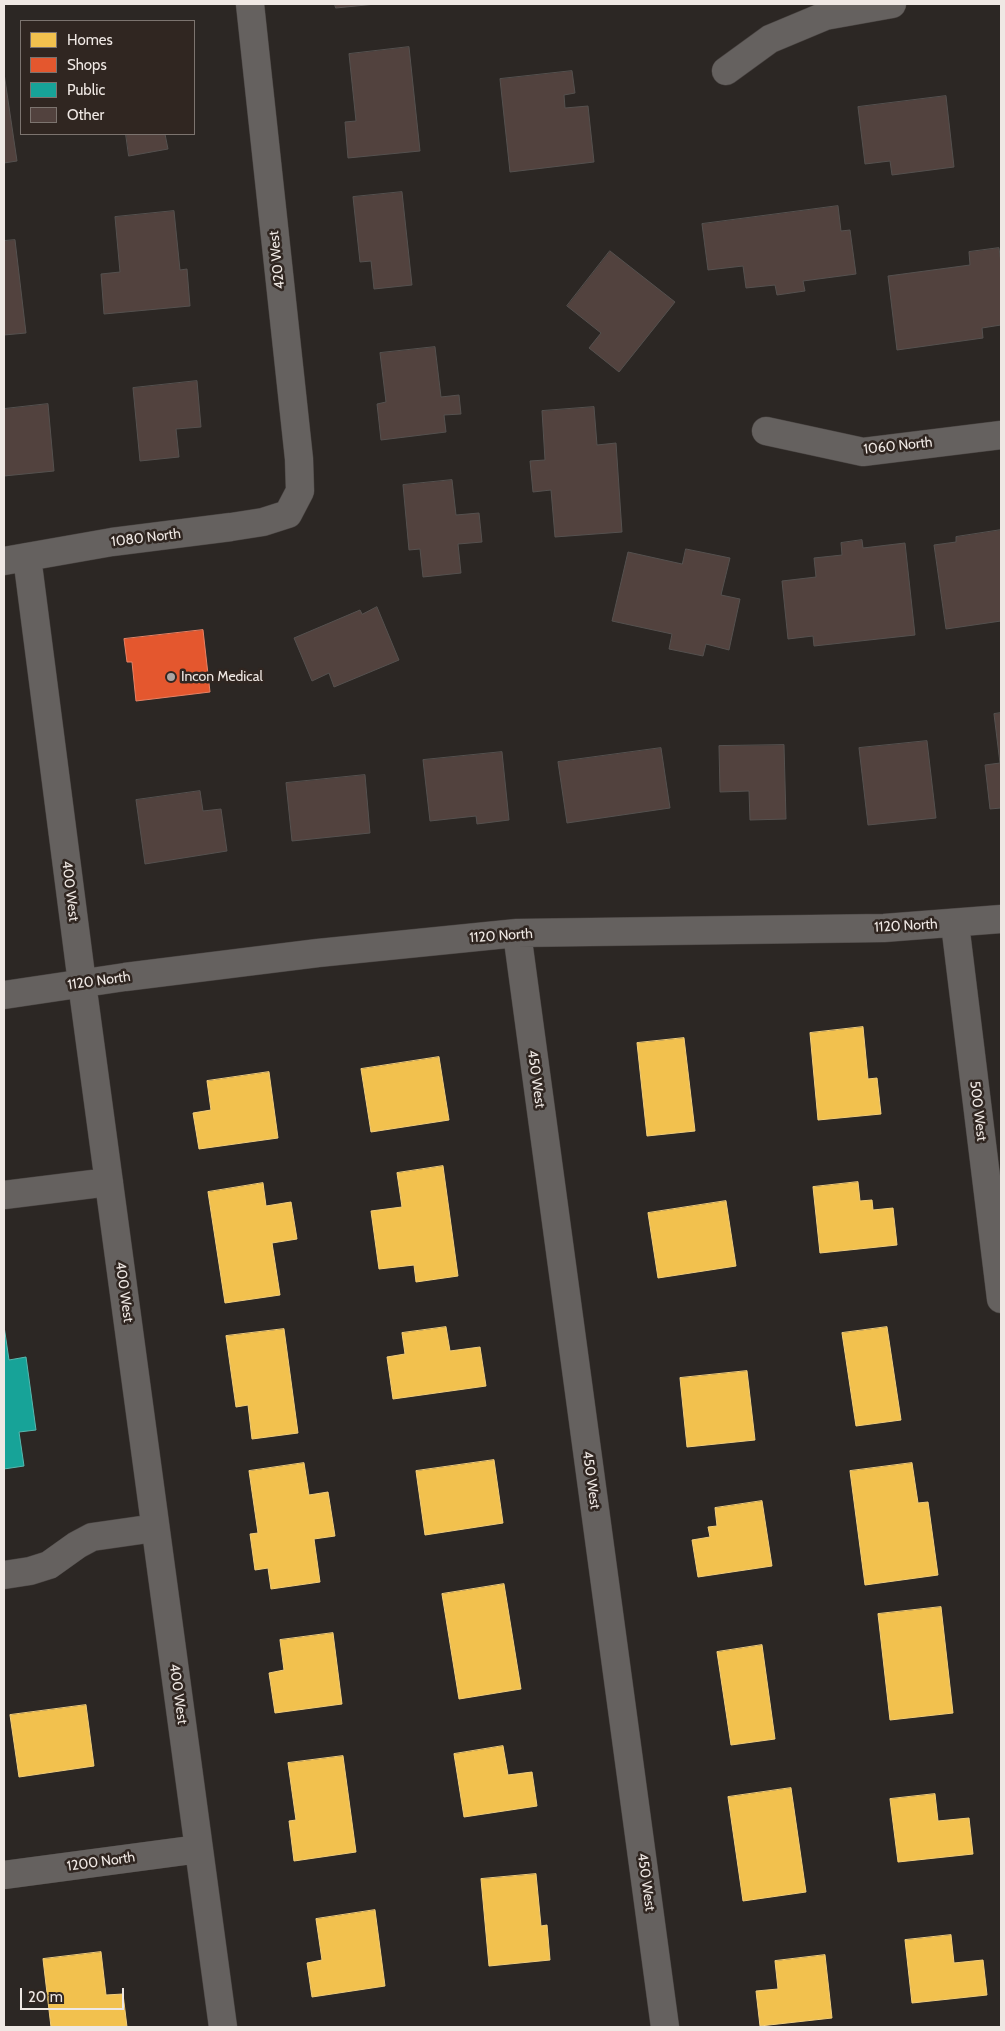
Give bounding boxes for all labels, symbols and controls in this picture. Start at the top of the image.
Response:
legend [20,20,195,135]
text: Homes [67,31,113,49]
text: Shops [67,56,107,74]
text: Public [67,81,105,99]
text: Other [67,106,104,124]
street label: 420 West [266,230,288,290]
street label: 1060 North [863,434,933,458]
street label: 1080 North [110,525,182,551]
place label: Incon Medical [181,669,263,685]
marker: Incon Medical [165,671,177,683]
street label: 400 West [58,860,82,922]
street label: 1120 North [874,916,938,936]
street label: 1120 North [469,925,533,947]
street label: 1120 North [66,968,132,994]
street label: 450 West [524,1049,548,1109]
street label: 500 West [966,1080,990,1142]
street label: 400 West [111,1261,137,1323]
street label: 450 West [579,1450,603,1510]
street label: 400 West [165,1663,191,1725]
street label: 1200 North [66,1849,136,1875]
street label: 450 West [634,1852,658,1912]
scale bar [22,1978,126,2010]
text: 20 m [28,1988,63,2006]

